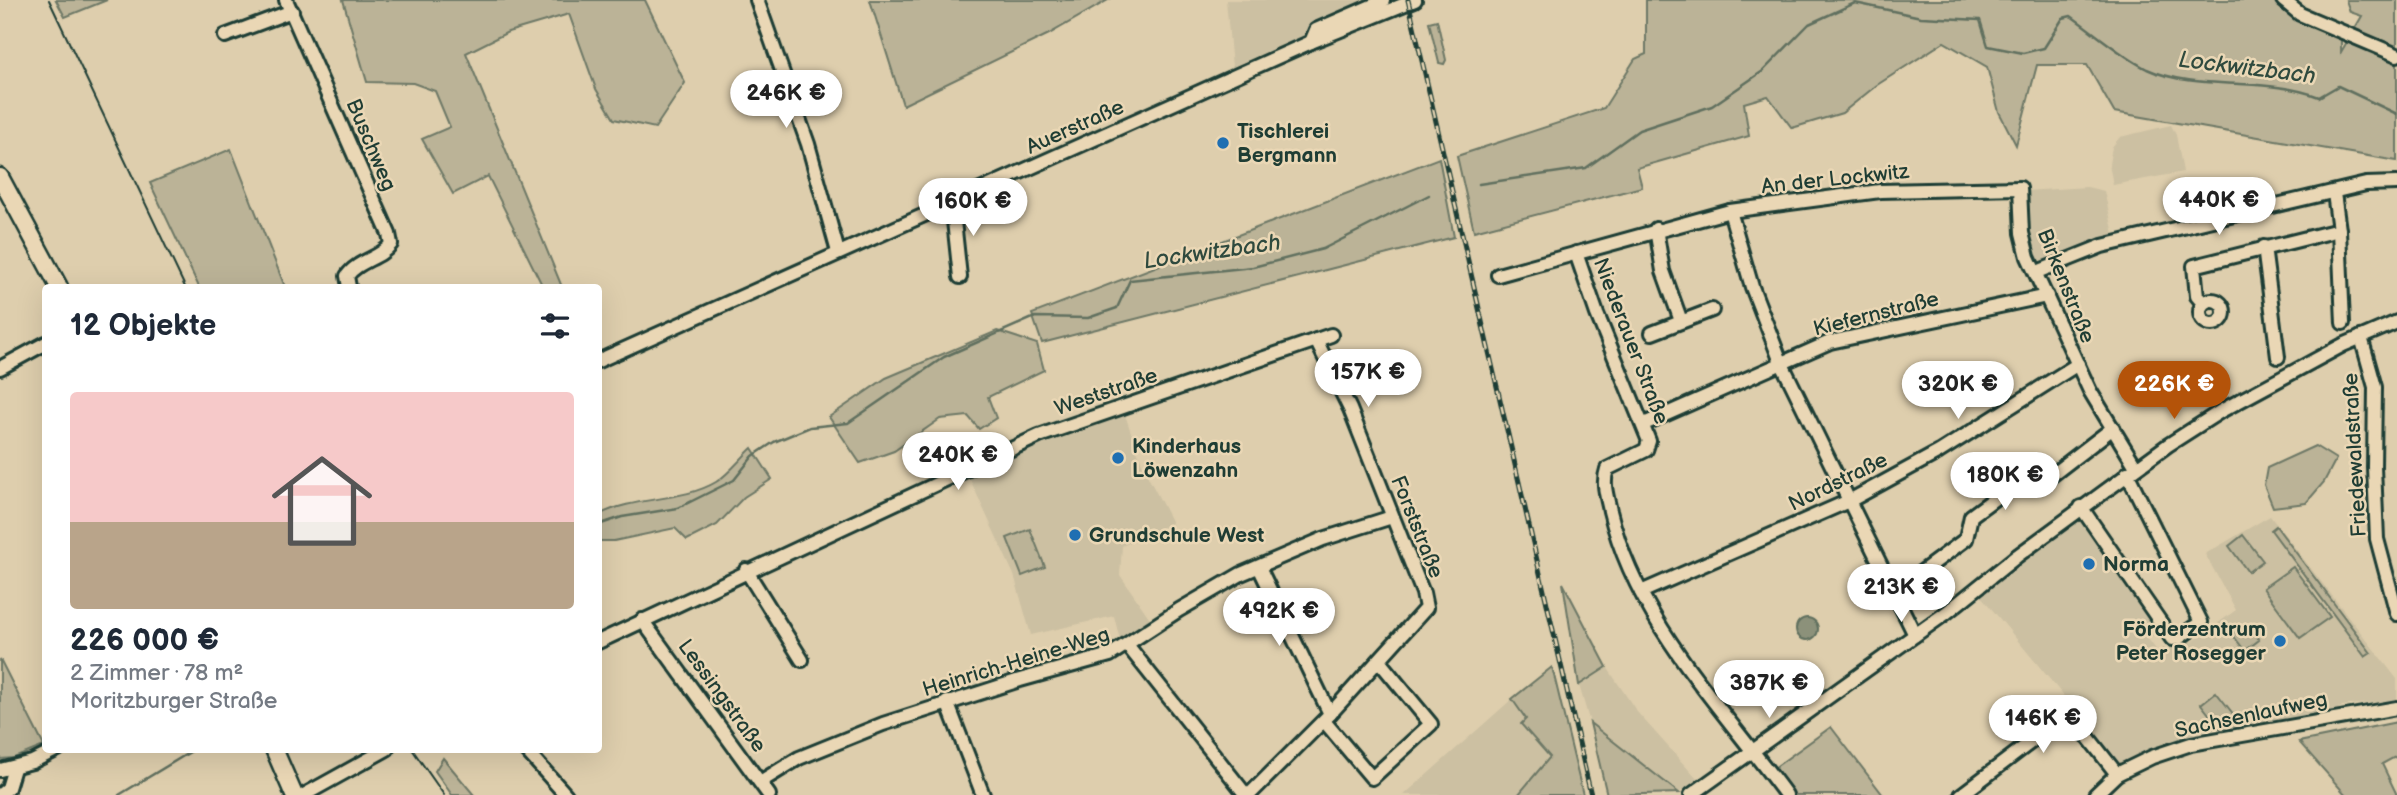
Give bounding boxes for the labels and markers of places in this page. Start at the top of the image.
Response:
pin: 246K € [729,71,843,130]
place label: Tischlerei Bergmann [1237,119,1337,168]
marker: Tischlerei Bergmann [1215,135,1231,151]
pin: 440K € [2162,177,2276,237]
pin: 160K € [916,178,1030,238]
pin: 157K € [1311,350,1425,409]
pin: 320K € [1901,362,2015,421]
pin: 226K € [2117,362,2231,421]
pin: 240K € [901,433,1015,492]
place label: Kinderhaus Löwenzahn [1132,434,1241,483]
marker: Kinderhaus Löwenzahn [1110,450,1126,466]
pin: 180K € [1948,452,2062,512]
place label: Grundschule West [1089,523,1264,548]
marker: Grundschule West [1067,527,1083,543]
place label: Norma [2103,552,2169,577]
marker: Norma [2081,556,2097,572]
pin: 213K € [1844,564,1958,624]
pin: 492K € [1222,588,1336,648]
place label: Förderzentrum Peter Rosegger [2116,617,2267,666]
marker: Förderzentrum Peter Rosegger [2272,633,2288,649]
pin: 387K € [1712,660,1826,720]
pin: 146K € [1986,696,2100,755]

